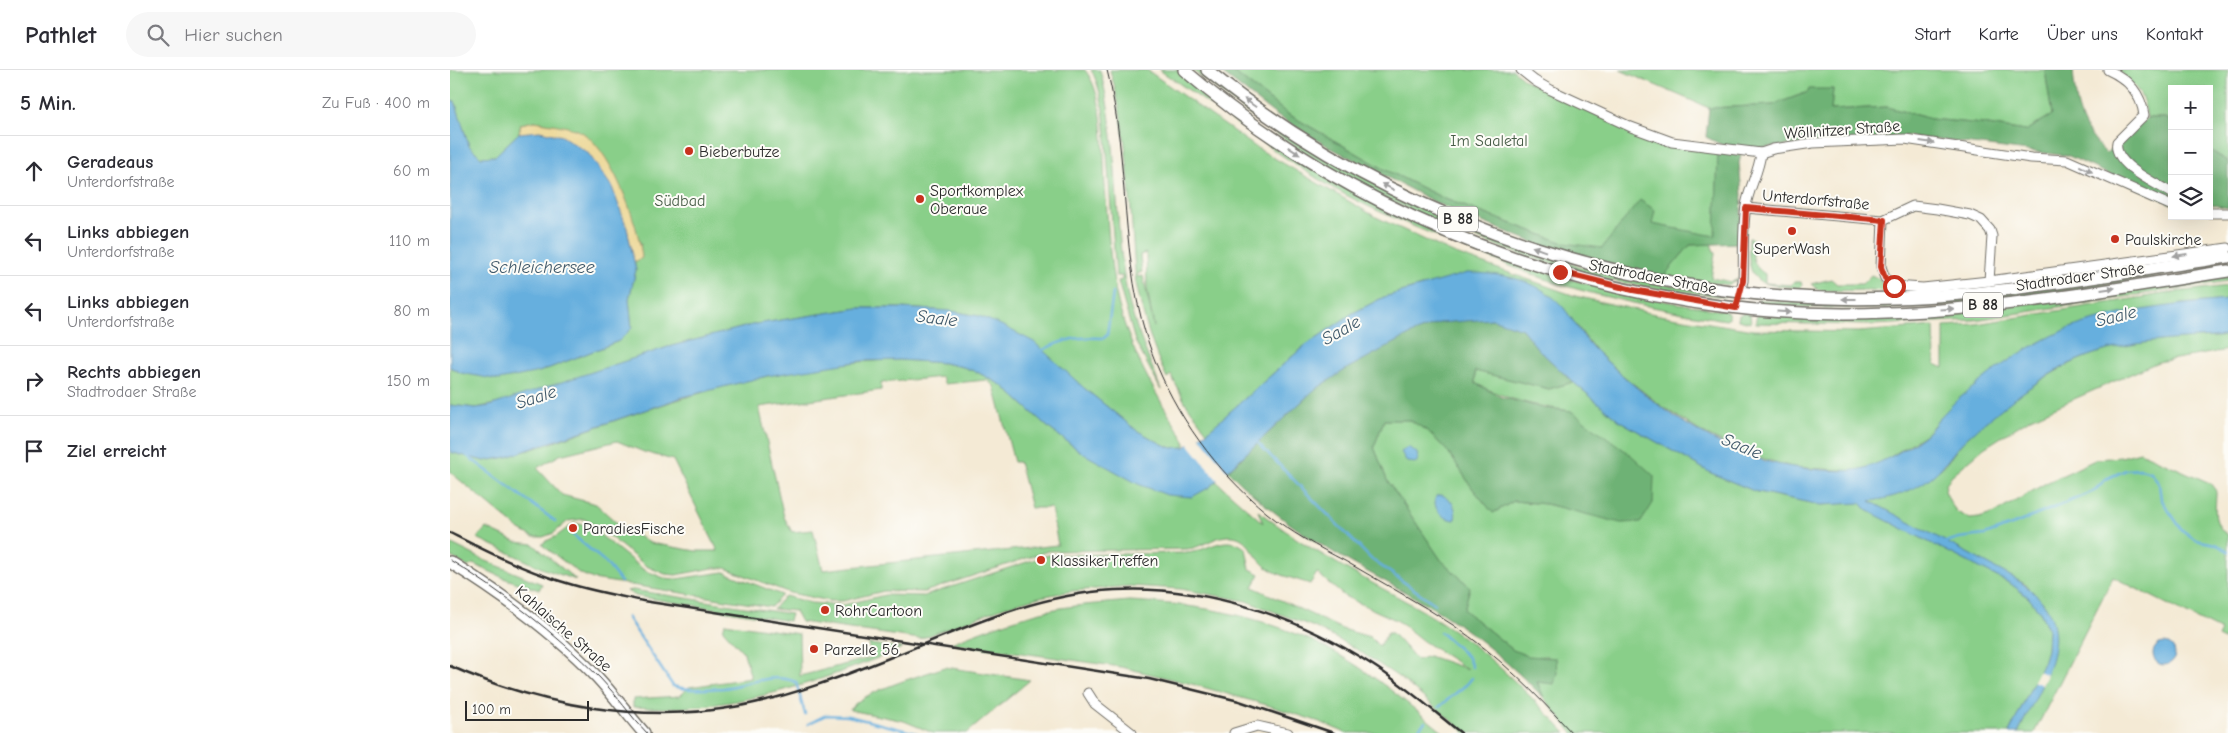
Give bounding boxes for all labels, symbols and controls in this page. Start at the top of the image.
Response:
search box [126,12,476,57]
text: Pathlet [25,21,96,49]
icon: search [144,21,172,49]
text: Hier suchen [184,24,283,46]
text: Start [1914,24,1951,45]
text: Karte [1979,24,2019,45]
text: Über uns [2047,24,2118,45]
text: Kontakt [2146,24,2203,45]
map controls [2168,85,2213,220]
button: + [2168,85,2213,130]
text: 5 Min. [20,91,76,115]
text: Zu Fuß · 400 m [322,94,430,112]
one-way arrow [1243,98,1257,108]
street label: Wöllnitzer Straße [1783,117,1901,143]
button: − [2168,130,2213,175]
park label: Im Saaletal [1450,132,1528,150]
one-way arrow [1919,138,1935,146]
place label: Bieberbutze [699,143,779,161]
marker: Bieberbutze [683,145,695,157]
one-way arrow [1287,146,1300,156]
text: Geradeaus [67,151,153,173]
icon: ahead [20,157,48,185]
text: 60 m [393,162,430,180]
one-way arrow [2078,165,2093,173]
text: Unterdorfstraße [67,173,175,191]
button: layers [2168,175,2213,220]
place label: Sportkomplex Oberaue [930,182,1024,218]
one-way arrow [1382,183,1395,192]
street label: Unterdorfstraße [1762,186,1870,214]
park label: Südbad [655,192,705,210]
marker: Sportkomplex Oberaue [914,193,926,205]
road number: B 88 [1438,206,1478,232]
text: Links abbiegen [67,221,189,243]
marker: SuperWash [1786,225,1798,237]
icon: left [20,227,48,255]
place label: Paulskirche [2125,231,2201,249]
text: 110 m [389,232,430,250]
marker: Paulskirche [2109,233,2121,245]
place label: SuperWash [1754,240,1830,258]
text: Unterdorfstraße [67,243,175,261]
one-way arrow [1531,244,1546,252]
one-way arrow [2171,252,2187,260]
street label: Stadtrodaer Straße [1588,256,1718,298]
water label: Schleichersee [489,257,595,278]
street label: Stadtrodaer Straße [2015,259,2145,295]
route end [1549,261,1572,284]
route start [1883,275,1906,298]
one-way arrow [2100,284,2116,292]
text: Links abbiegen [67,291,189,313]
road number: B 88 [1963,292,2003,318]
one-way arrow [1840,295,1856,303]
icon: left [20,297,48,325]
water label: Saale [2094,301,2139,332]
text: 80 m [393,302,430,320]
one-way arrow [1939,304,1955,312]
water label: Saale [915,306,959,331]
one-way arrow [1777,308,1793,316]
water label: Saale [1318,311,1364,350]
text: Unterdorfstraße [67,313,175,331]
text: Rechts abbiegen [67,361,201,383]
icon: right [20,367,48,395]
text: 150 m [387,372,430,390]
water label: Saale [513,381,559,414]
text: Stadtrodaer Straße [67,383,196,401]
water label: Saale [1719,429,1765,464]
icon: arrive [20,437,48,465]
text: Ziel erreicht [67,440,166,462]
place label: ParadiesFische [583,520,684,538]
marker: ParadiesFische [567,522,579,534]
place label: KlassikerTreffen [1051,552,1158,570]
marker: KlassikerTreffen [1035,554,1047,566]
street label: Kahlaische Straße [512,582,615,675]
place label: RohrCartoon [835,602,922,620]
marker: RohrCartoon [819,604,831,616]
place label: Parzelle 56 [824,641,899,659]
marker: Parzelle 56 [808,643,820,655]
scale bar [465,698,589,721]
text: 100 m [472,701,511,718]

